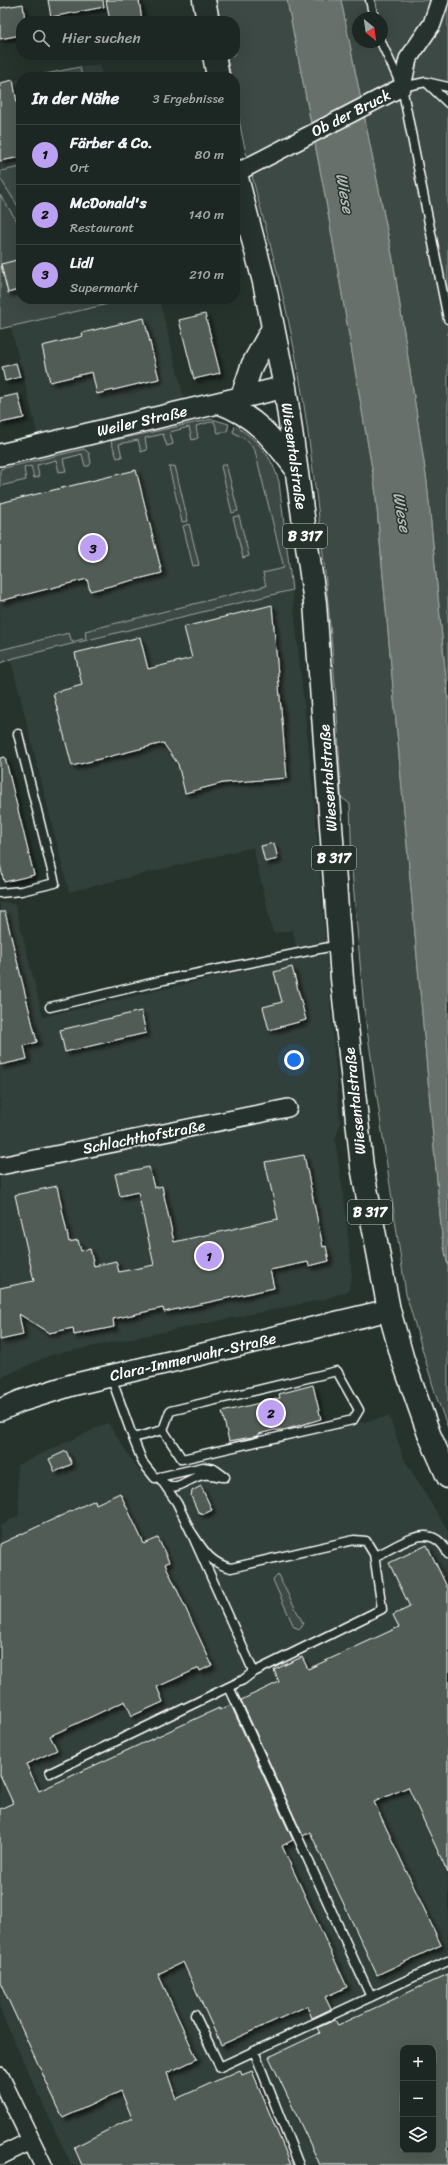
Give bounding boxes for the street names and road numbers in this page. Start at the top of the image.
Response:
street label: Ob der Bruck [306,82,396,144]
street label: Weiler Straße [94,398,190,444]
street label: Wiesentalstraße [274,401,314,511]
road number: B 317 [283,524,327,548]
street label: Wiesentalstraße [311,723,345,833]
road number: B 317 [312,846,356,870]
street label: Wiesentalstraße [336,1046,374,1156]
street label: Schlachthofstraße [80,1112,208,1162]
road number: B 317 [348,1200,392,1224]
street label: Clara-Immerwahr-Straße [107,1325,279,1389]

